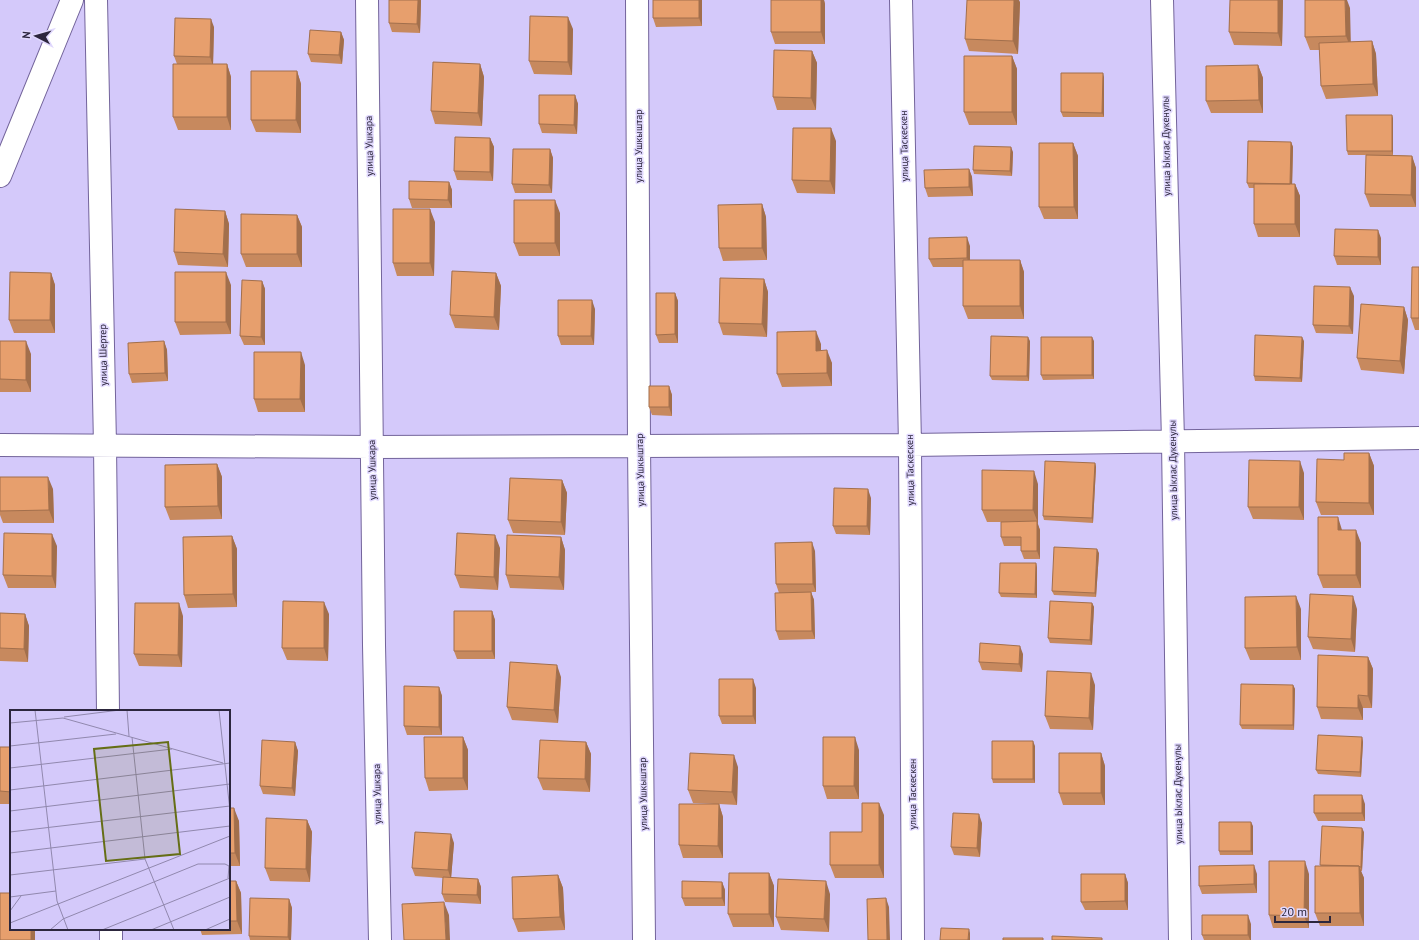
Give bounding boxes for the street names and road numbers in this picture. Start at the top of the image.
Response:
street label: улица Ыклас Дукенулы [1159,96,1173,196]
street label: улица Ушкыштар [632,109,645,183]
street label: улица Таскескен [897,110,911,182]
street label: улица Ушкара [362,116,376,176]
street label: улица Шертер [96,324,110,386]
street label: улица Ыклас Дукенулы [1166,420,1180,520]
street label: улица Ушкыштар [633,433,647,507]
street label: улица Таскескен [903,434,917,506]
street label: улица Ушкара [365,440,379,500]
street label: улица Ыклас Дукенулы [1171,744,1185,844]
street label: улица Ушкыштар [636,757,650,831]
street label: улица Таскескен [906,758,919,830]
street label: улица Ушкара [370,764,384,824]

